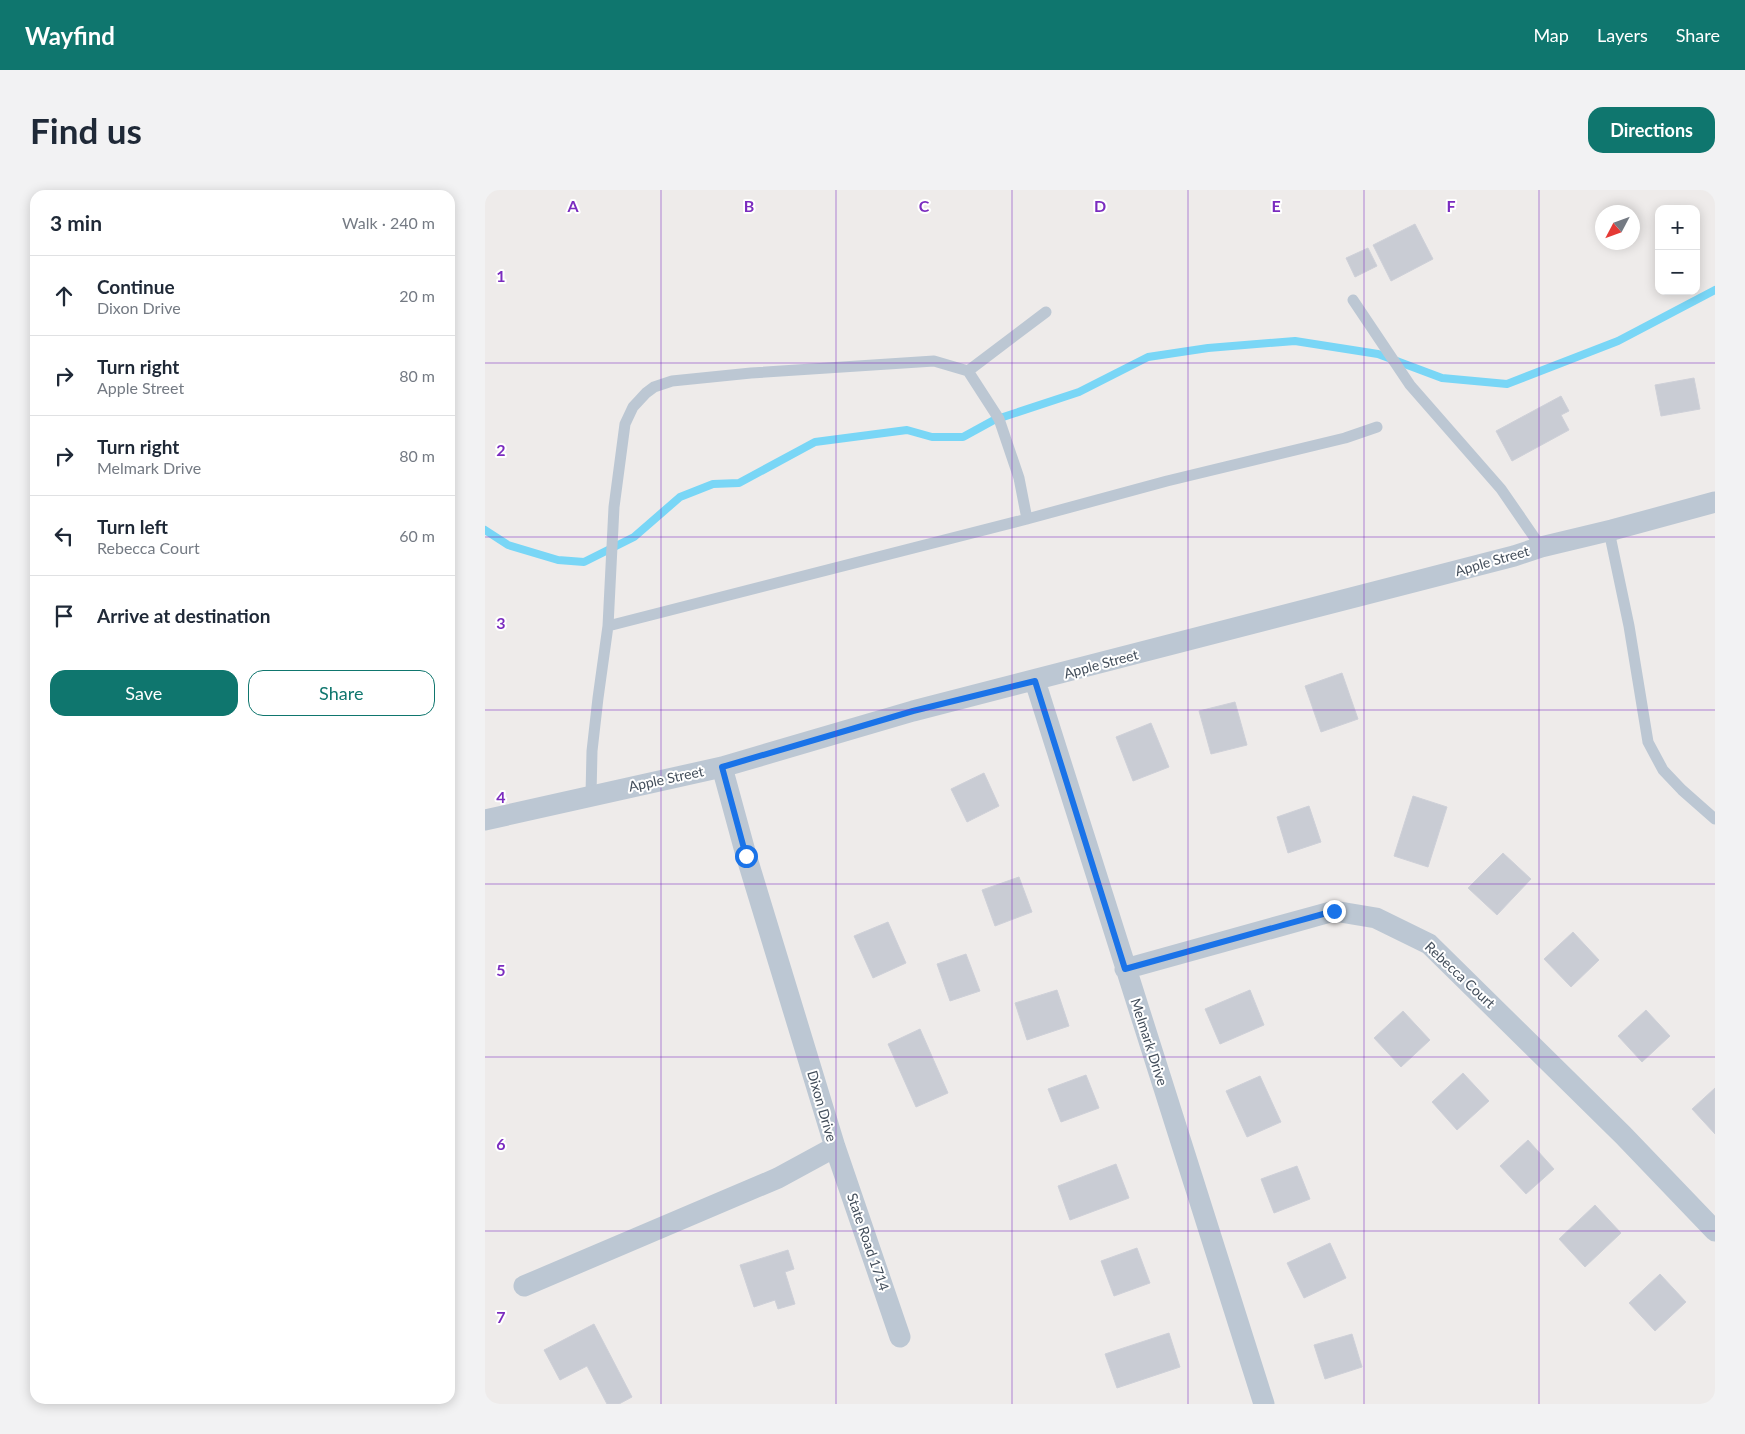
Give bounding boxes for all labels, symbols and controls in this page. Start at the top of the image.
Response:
text: Wayfind [25,21,115,50]
text: Map [1533,24,1569,46]
text: Layers [1597,24,1648,46]
text: Share [1676,24,1720,46]
button: Directions [1588,107,1715,153]
text: Find us [30,109,142,151]
text: A [566,196,579,215]
text: B [744,196,754,215]
text: C [919,196,930,215]
text: D [1094,196,1106,215]
text: E [1271,196,1281,215]
text: F [1446,196,1456,215]
north arrow [1595,205,1640,250]
map controls [1655,205,1700,295]
button: + [1655,205,1700,250]
text: 3 min [50,210,102,235]
text: Walk · 240 m [342,213,435,232]
button: − [1655,250,1700,295]
text: 1 [496,266,506,285]
text: Continue [97,275,175,298]
icon: ahead [50,282,78,310]
text: 20 m [399,286,435,305]
text: Dixon Drive [97,298,181,317]
text: Turn right [97,355,179,378]
icon: right [50,362,78,390]
text: 80 m [399,366,435,385]
text: Apple Street [97,378,184,397]
text: Turn right [97,435,179,458]
text: 2 [496,440,506,459]
icon: right [50,442,78,470]
text: 80 m [399,446,435,465]
text: Melmark Drive [97,458,201,477]
text: Turn left [97,515,168,538]
icon: left [50,522,78,550]
text: 60 m [399,526,435,545]
text: Rebecca Court [97,538,200,557]
street label: Apple Street [1453,542,1531,579]
icon: arrive [50,602,78,630]
text: Arrive at destination [97,604,270,627]
text: 3 [496,613,506,632]
street label: Apple Street [1062,645,1140,682]
button: Save [50,670,238,716]
button: Share [248,670,435,716]
street label: Apple Street [627,762,705,795]
text: 4 [496,787,506,806]
route start [735,845,758,868]
route end [1323,900,1346,923]
street label: Rebecca Court [1422,938,1499,1011]
text: 5 [496,960,506,979]
street label: Melmark Drive [1127,996,1172,1088]
street label: Dixon Drive [804,1068,841,1143]
text: 6 [496,1134,506,1153]
street label: State Road 1714 [844,1191,893,1293]
text: 7 [496,1307,506,1326]

